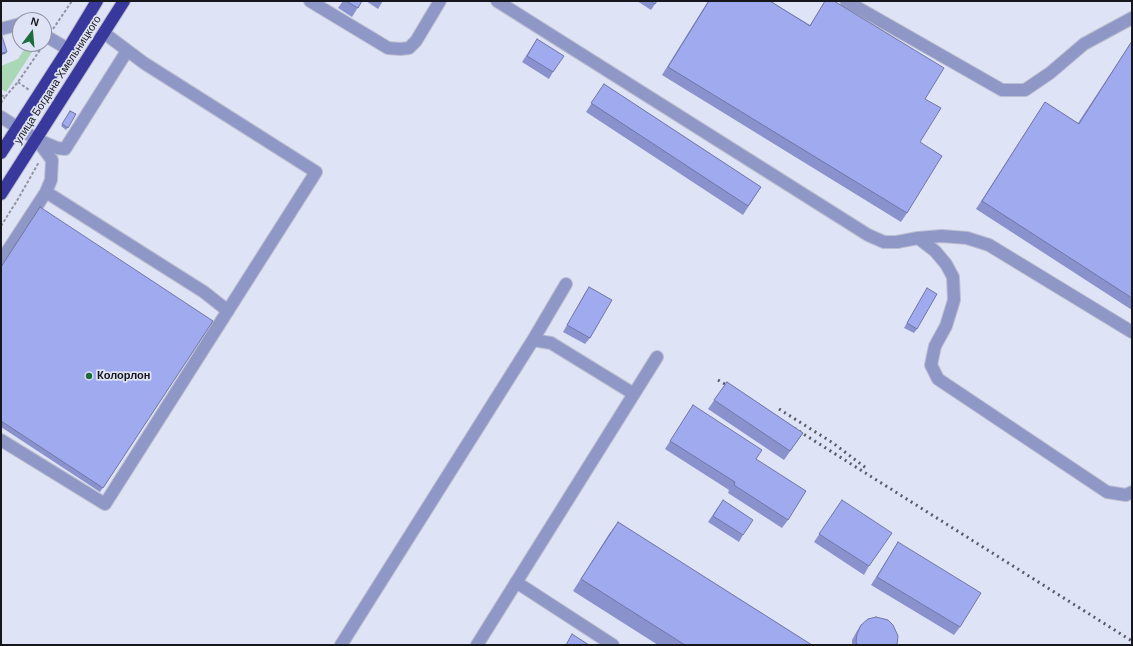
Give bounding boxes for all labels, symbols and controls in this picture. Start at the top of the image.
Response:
north arrow [12,12,52,52]
street label: улица Богдана Хмельницкого [12,13,104,147]
text: N [30,15,41,28]
place label: Колорлон [97,369,150,383]
marker: Колорлон [84,371,94,381]

